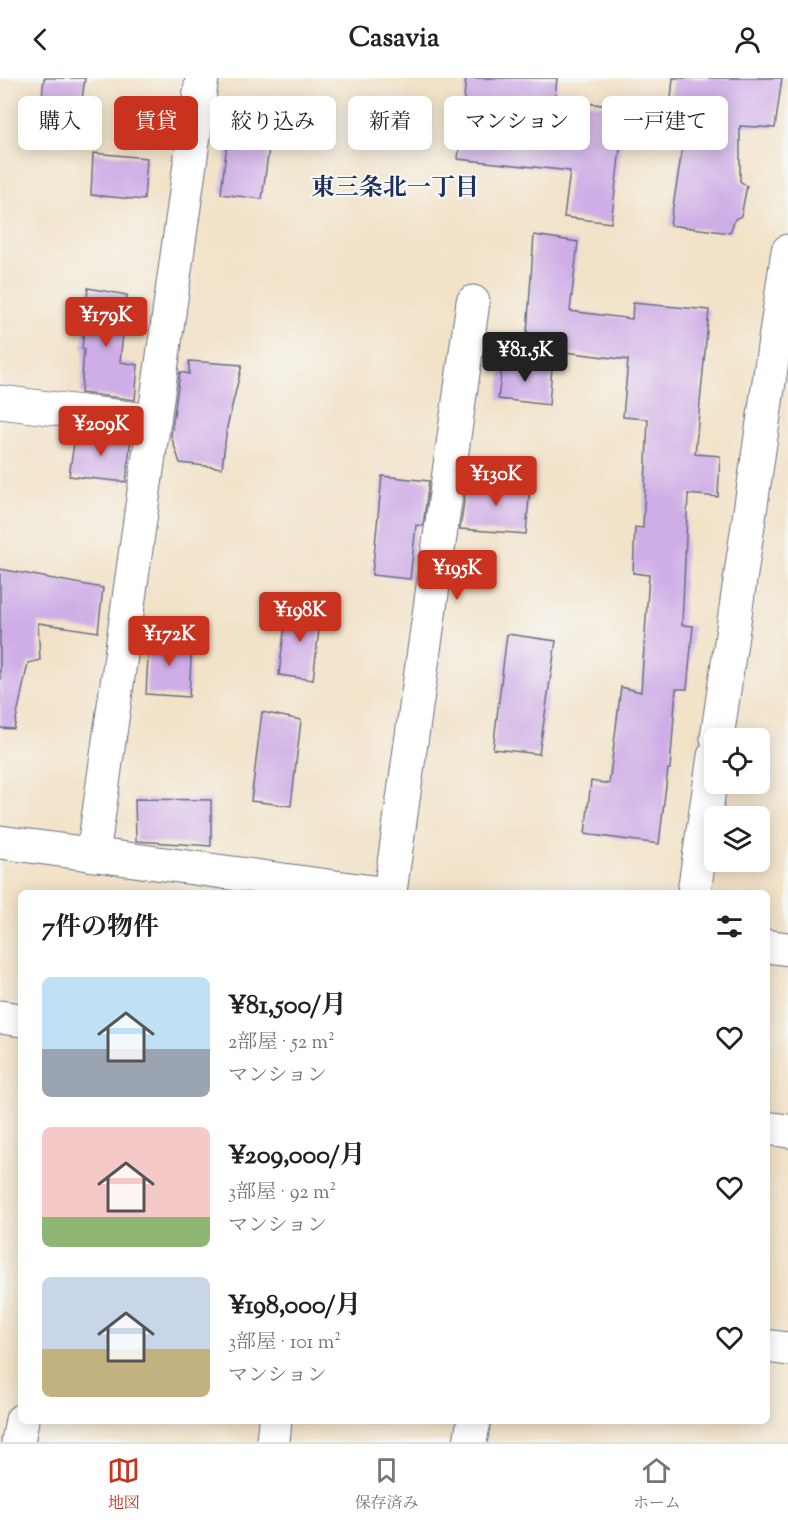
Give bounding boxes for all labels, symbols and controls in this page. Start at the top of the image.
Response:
text: Casavia [349,20,439,59]
icon: back [24,23,57,56]
icon: person [731,23,764,56]
chip: 購入 [18,96,102,150]
chip: 賃貸 [114,96,198,150]
chip: 絞り込み [210,96,336,150]
chip: 新着 [348,96,432,150]
chip: マンション [444,96,590,150]
chip: 一戸建て [602,96,728,150]
district label: 東三条北一丁目 [311,172,479,206]
pin: ¥179K [64,297,148,348]
text: ¥179K [79,302,133,331]
pin: ¥81.5K [476,332,574,383]
text: ¥81.5K [497,337,554,366]
pin: ¥209K [59,406,143,457]
text: ¥209K [73,411,129,440]
pin: ¥130K [454,456,538,507]
text: ¥130K [470,461,522,490]
pin: ¥195K [415,550,499,601]
text: ¥195K [432,555,482,584]
pin: ¥198K [258,592,342,643]
text: ¥198K [273,597,327,626]
pin: ¥172K [127,616,211,667]
text: ¥172K [142,621,196,650]
map controls [704,728,770,872]
button: locate [704,728,770,794]
button: layers [704,806,770,872]
text: 7件の物件 [42,910,159,947]
icon: filters [713,910,746,943]
text: ¥81,500/月 [228,988,347,1025]
icon: home [90,1001,162,1073]
icon: heart [713,1021,746,1054]
text: 2部屋 · 52 m² [228,1029,335,1058]
text: マンション [228,1062,327,1091]
text: ¥209,000/月 [228,1138,366,1175]
icon: home [90,1151,162,1223]
icon: heart [713,1171,746,1204]
text: 3部屋 · 92 m² [228,1179,336,1208]
text: マンション [228,1212,327,1241]
text: ¥198,000/月 [228,1288,361,1325]
icon: home [90,1301,162,1373]
icon: heart [713,1321,746,1354]
text: 3部屋 · 101 m² [228,1329,341,1358]
text: マンション [228,1362,327,1391]
tab: 地図 [107,1454,140,1516]
tab: 保存済み [354,1454,418,1516]
tab: ホーム [633,1454,681,1516]

